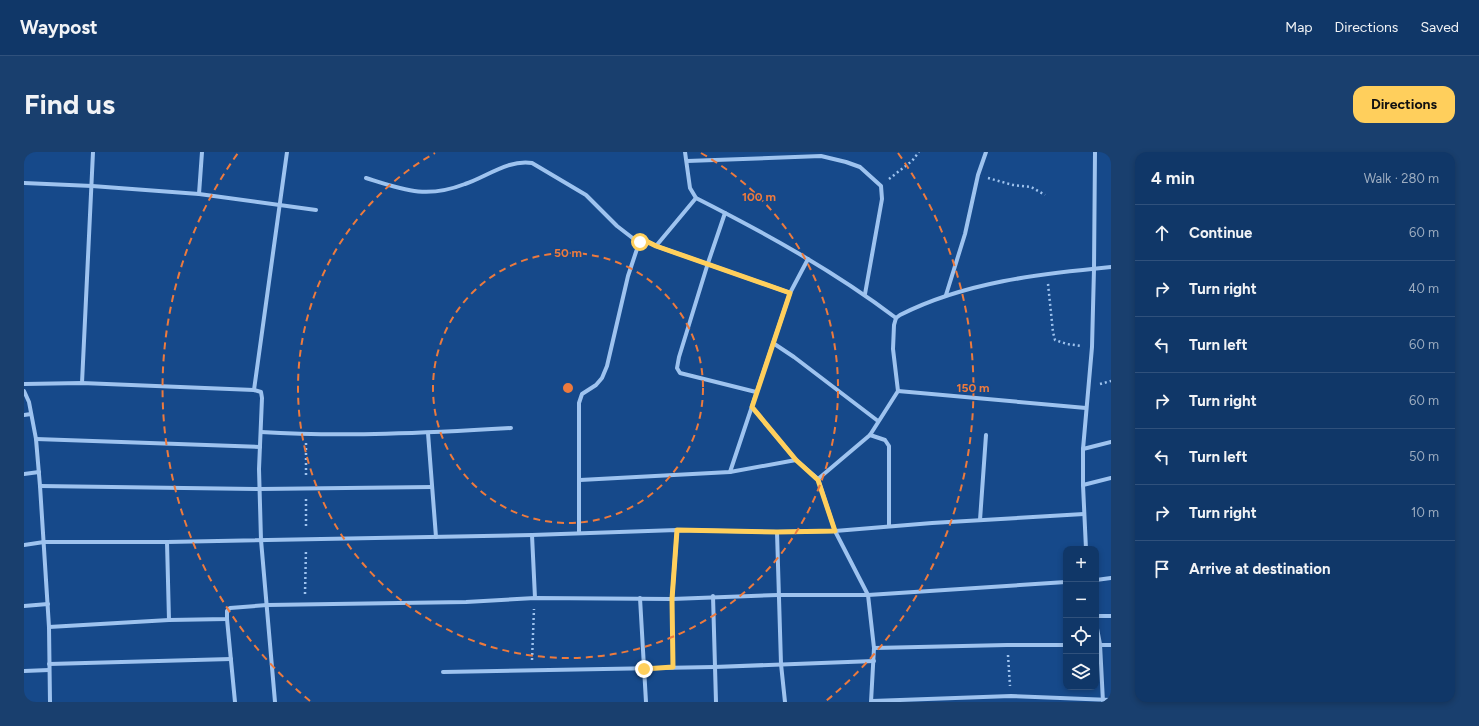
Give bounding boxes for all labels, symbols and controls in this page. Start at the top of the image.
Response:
text: Waypost [20,16,98,39]
text: Map [1285,19,1313,36]
text: Directions [1335,19,1398,36]
text: Saved [1420,19,1459,36]
button: Directions [1353,86,1455,123]
text: Find us [24,87,115,121]
text: 4 min [1151,168,1195,188]
text: Walk · 280 m [1364,171,1439,186]
text: 100 m [742,190,776,204]
icon: ahead [1151,222,1173,244]
text: Continue [1189,224,1252,242]
text: 60 m [1409,225,1439,240]
route start [631,233,649,251]
text: 50 m [554,246,582,260]
icon: right [1151,278,1173,300]
text: Turn right [1189,280,1257,298]
text: 40 m [1408,281,1439,296]
icon: left [1151,334,1173,356]
text: Turn left [1189,336,1247,354]
text: 60 m [1409,337,1439,352]
centre of rings [561,381,575,395]
text: 150 m [956,381,990,395]
icon: right [1151,390,1173,412]
text: Turn right [1189,392,1257,410]
text: 60 m [1409,393,1439,408]
icon: left [1151,446,1173,468]
text: Turn left [1189,448,1247,466]
text: 50 m [1409,449,1439,464]
icon: right [1151,502,1173,524]
text: Turn right [1189,504,1257,522]
text: 10 m [1411,505,1439,520]
map controls [1063,546,1099,690]
button: + [1063,546,1099,582]
icon: arrive [1151,558,1173,580]
text: Arrive at destination [1189,560,1330,578]
button: − [1063,582,1099,618]
button: locate [1063,618,1099,654]
button: layers [1063,654,1099,690]
route end [635,660,653,678]

